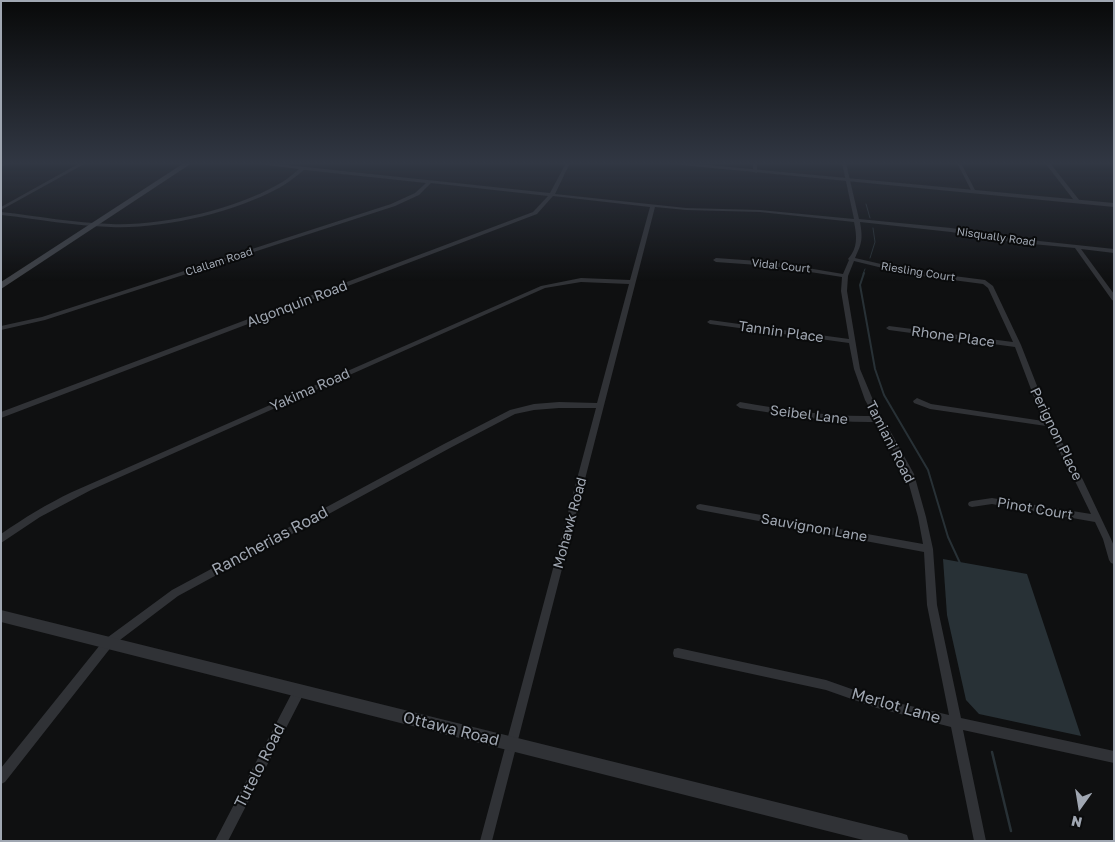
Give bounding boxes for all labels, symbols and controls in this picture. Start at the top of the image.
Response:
street label: Nisqually Road [956,225,1036,249]
street label: Clallam Road [184,245,254,279]
street label: Vidal Court [751,256,811,276]
street label: Riesling Court [880,260,956,284]
street label: Algonquin Road [244,277,350,331]
street label: Tannin Place [737,318,825,346]
street label: Rhone Place [910,323,996,351]
street label: Yakima Road [268,365,352,415]
street label: Perignon Place [1026,385,1086,483]
street label: Tamiani Road [862,398,918,486]
street label: Seibel Lane [769,402,849,428]
street label: Mohawk Road [550,475,590,571]
street label: Pinot Court [996,494,1074,524]
street label: Rancherias Road [209,502,331,580]
street label: Sauvignon Lane [760,510,868,546]
street label: Merlot Lane [849,684,943,728]
street label: Ottawa Road [401,708,501,750]
street label: Tutelo Road [231,721,289,811]
north arrow [1055,782,1105,832]
text: N [1069,813,1084,832]

